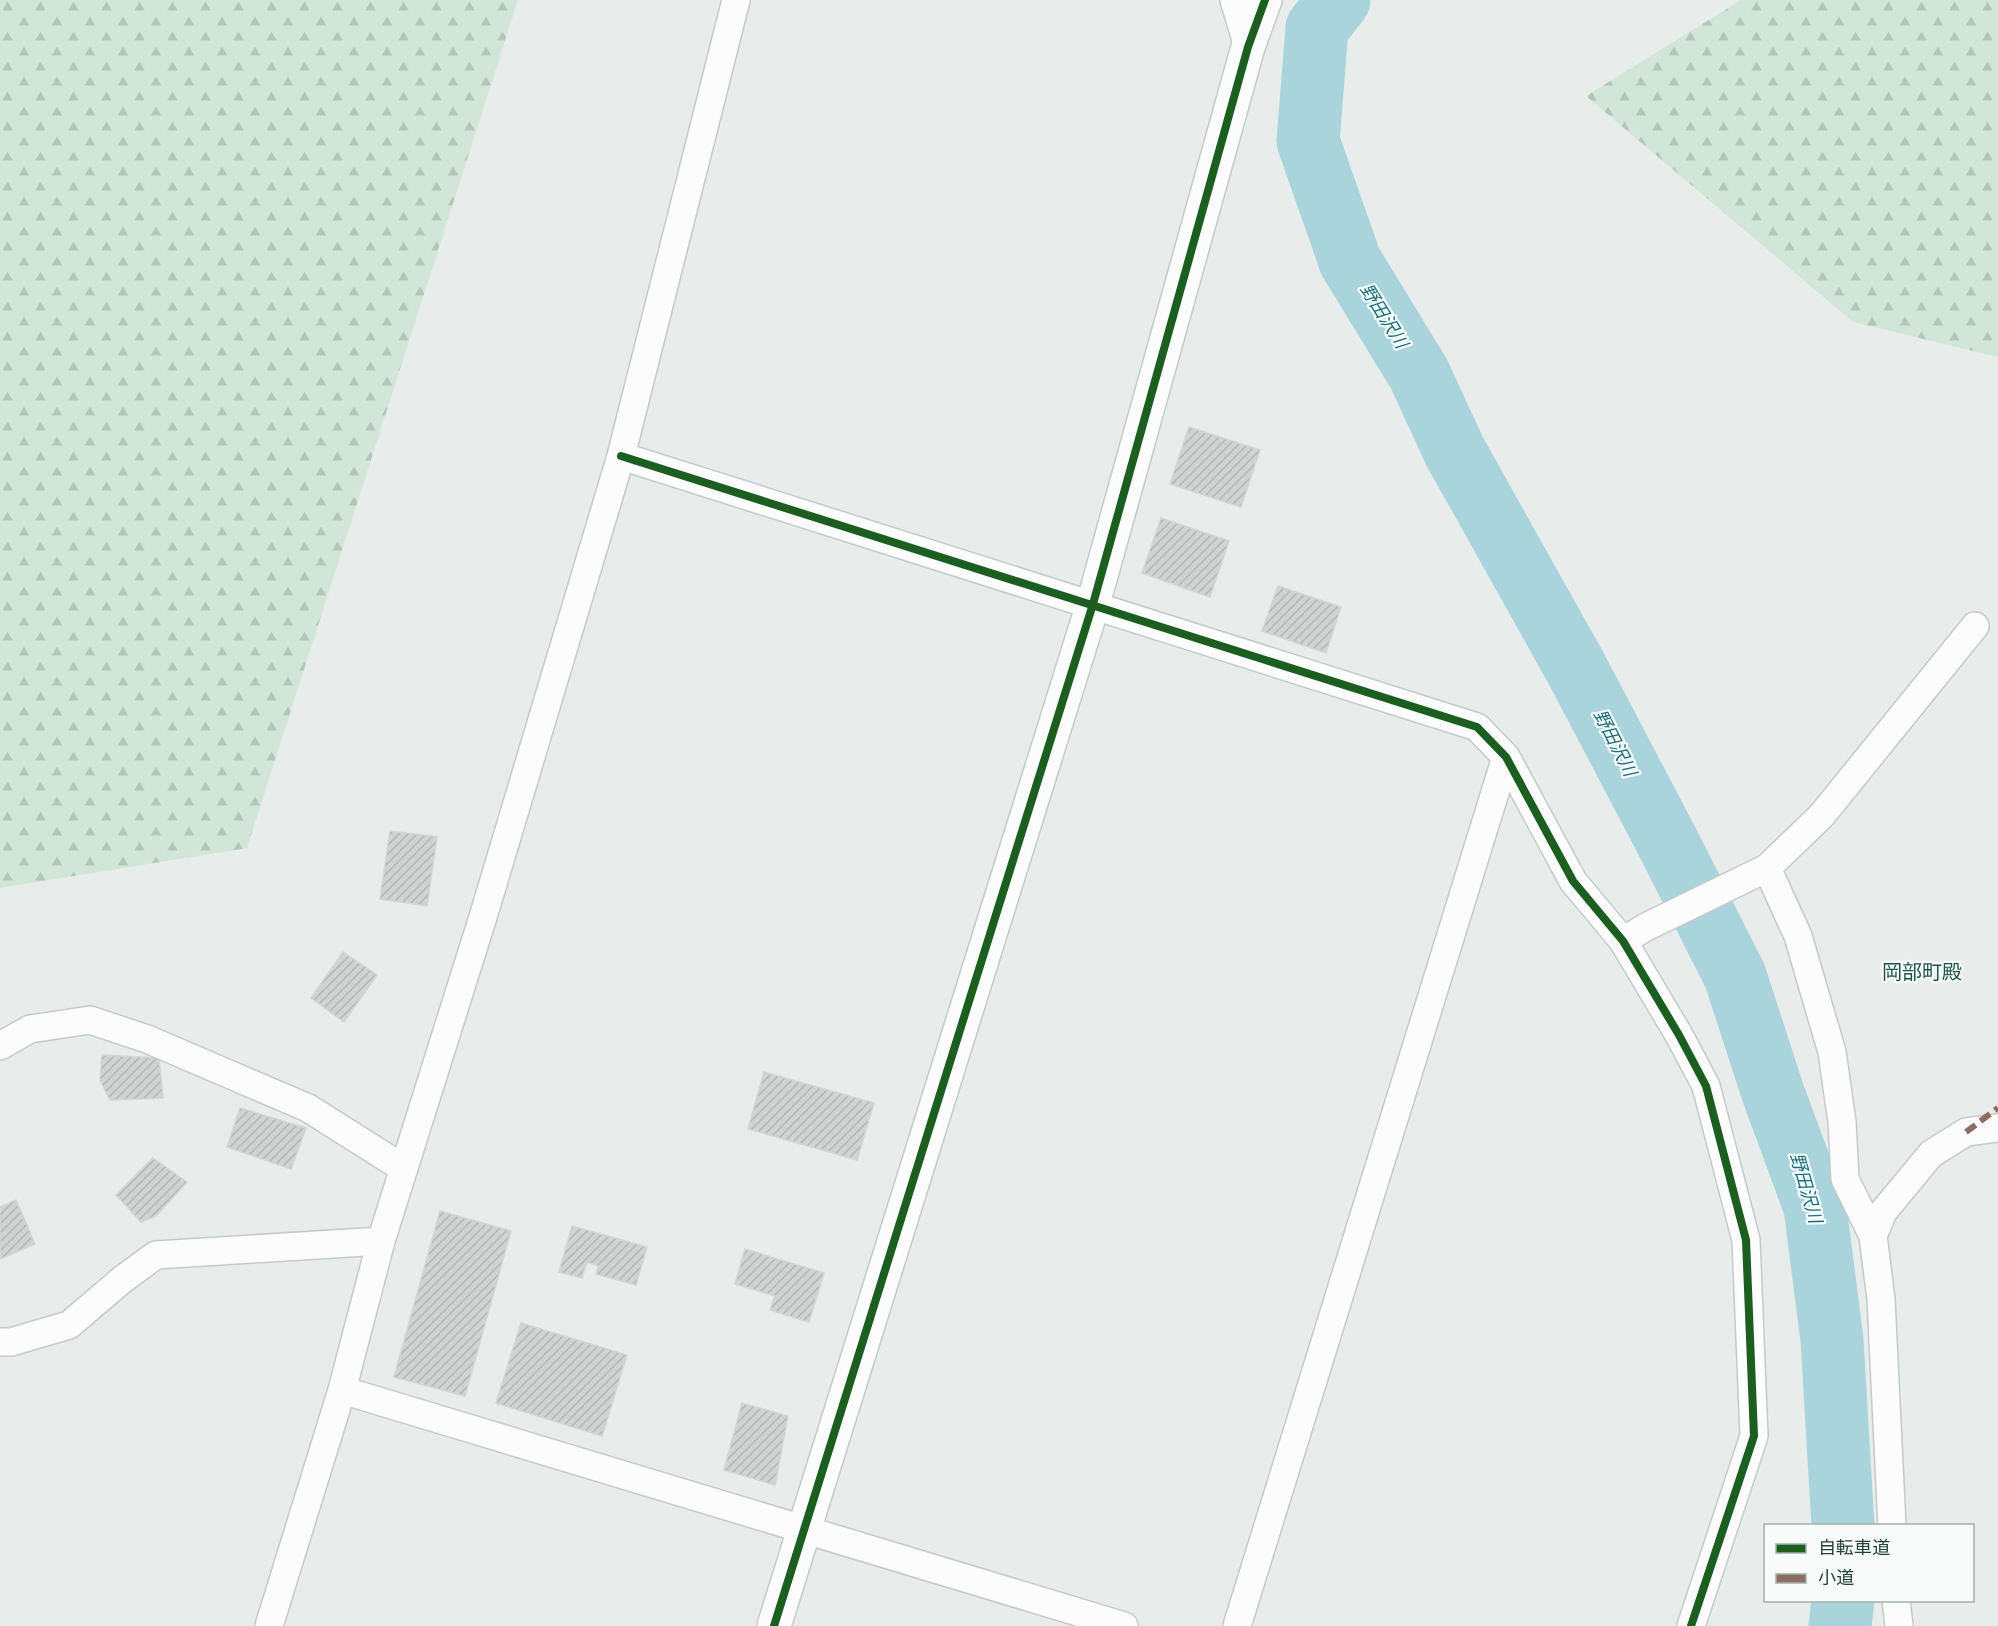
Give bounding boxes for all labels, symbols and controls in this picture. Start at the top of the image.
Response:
water label: 野田沢川 [1356,280,1413,354]
water label: 野田沢川 [1589,706,1642,782]
district label: 岡部町殿 [1882,960,1962,984]
water label: 野田沢川 [1786,1150,1827,1228]
legend [1764,1524,1974,1602]
text: 自転車道 [1818,1537,1890,1559]
text: 小道 [1818,1567,1854,1589]

